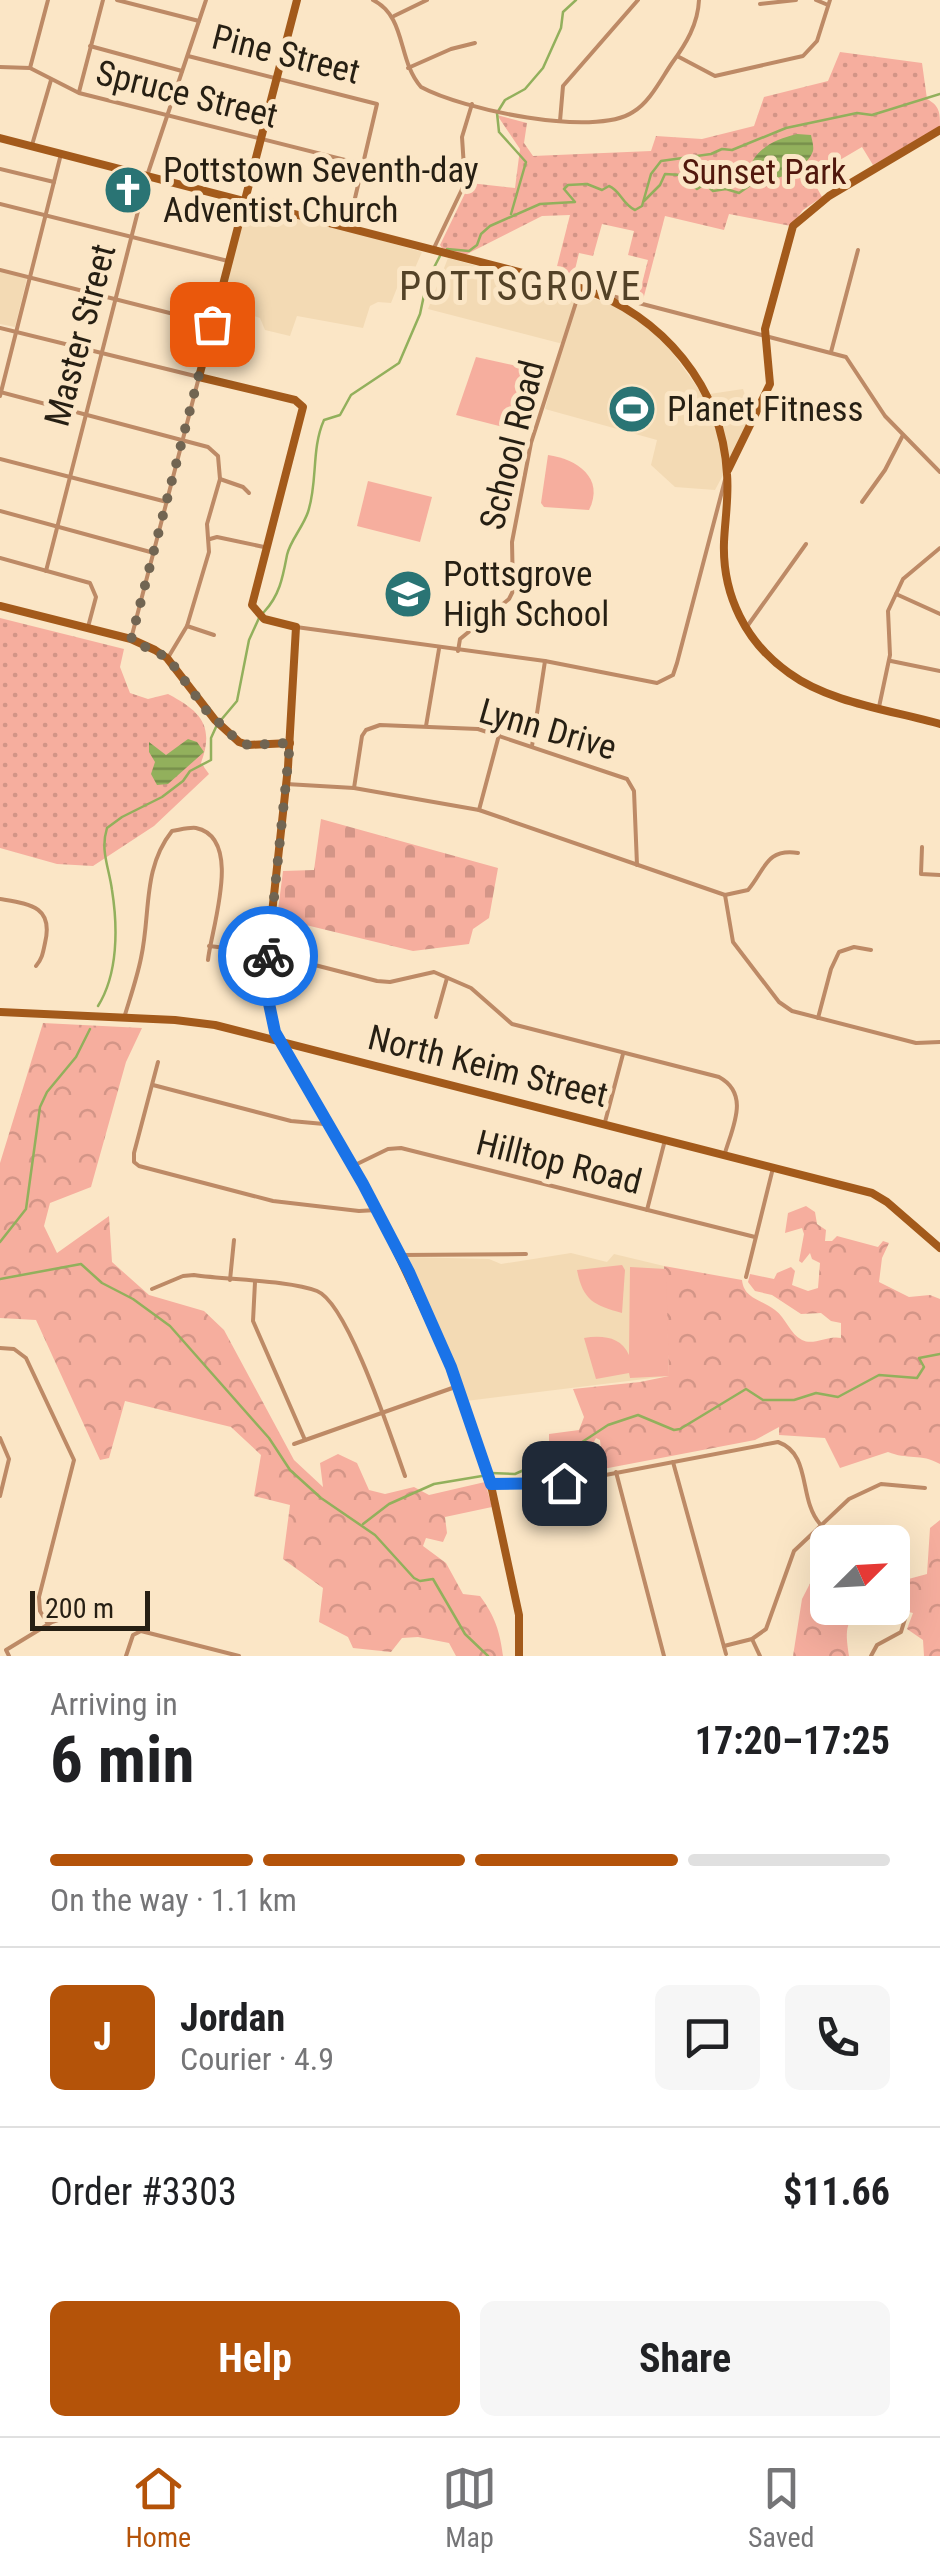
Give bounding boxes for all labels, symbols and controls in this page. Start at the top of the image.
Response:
street label: Pine Street [208,16,364,93]
street label: Spruce Street [92,52,282,137]
place label: Pottstown Seventh-day Adventist Church [163,150,479,231]
park label: Sunset Park [681,152,847,193]
church icon: Pottstown Seventh-day Adventist Church [102,164,154,216]
street label: Master Street [37,240,124,431]
district label: POTTSGROVE [399,263,643,310]
pin [170,282,255,367]
icon: bag [185,297,240,352]
street label: School Road [472,356,553,534]
sports icon: Planet Fitness [606,383,658,435]
place label: Planet Fitness [667,389,863,430]
place label: Pottsgrove High School [443,554,609,635]
school or university icon: Pottsgrove High School [382,568,434,620]
street label: Lynn Drive [475,690,621,769]
courier [218,906,318,1006]
icon: bike [241,929,296,984]
street label: North Keim Street [364,1017,612,1116]
street label: Hilltop Road [472,1122,646,1203]
pin [522,1441,607,1526]
icon: home [537,1456,592,1511]
north arrow [810,1525,910,1625]
map controls [810,1525,910,1625]
scale bar [30,1586,150,1631]
text: 200 m [45,1592,114,1625]
text: Arriving in [50,1685,178,1723]
text: 17:20–17:25 [695,1719,890,1763]
text: 6 min [50,1722,194,1798]
text: On the way · 1.1 km [50,1881,297,1919]
button: chat [655,1985,760,2090]
button: phone [785,1985,890,2090]
text: Jordan [180,1996,285,2040]
text: J [93,2015,112,2059]
text: Courier · 4.9 [180,2040,334,2078]
text: Order #3303 [50,2170,237,2214]
text: $11.66 [783,2170,890,2214]
button: Help [50,2301,460,2416]
button: Share [480,2301,890,2416]
tab: Home [125,2461,191,2554]
tab: Map [442,2461,497,2554]
tab: Saved [748,2461,815,2554]

